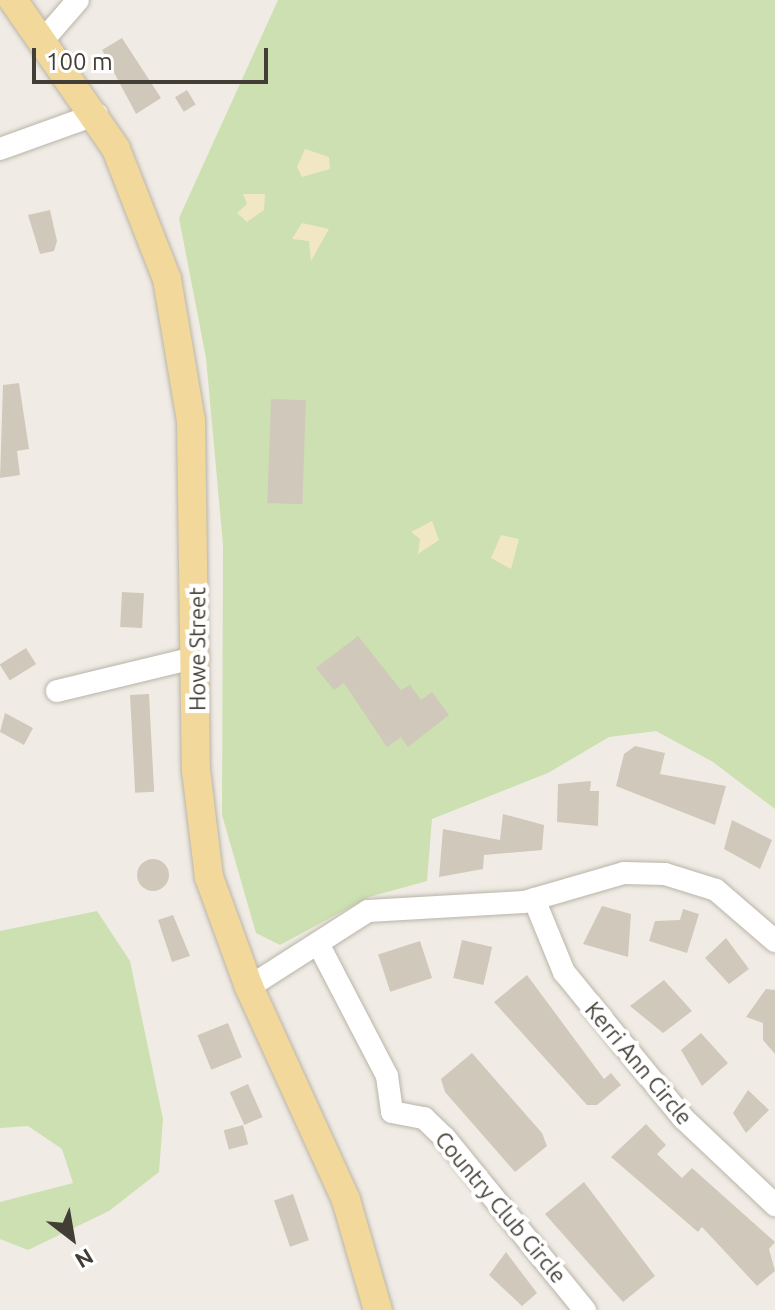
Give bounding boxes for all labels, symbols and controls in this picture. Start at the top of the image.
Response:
scale bar [36,32,272,82]
text: 100 m [46,48,113,75]
street label: Howe Street [184,587,210,711]
street label: Kerri Ann Circle [580,996,698,1130]
street label: Country Club Circle [430,1126,572,1288]
north arrow [32,1198,112,1278]
text: N [71,1244,98,1274]

